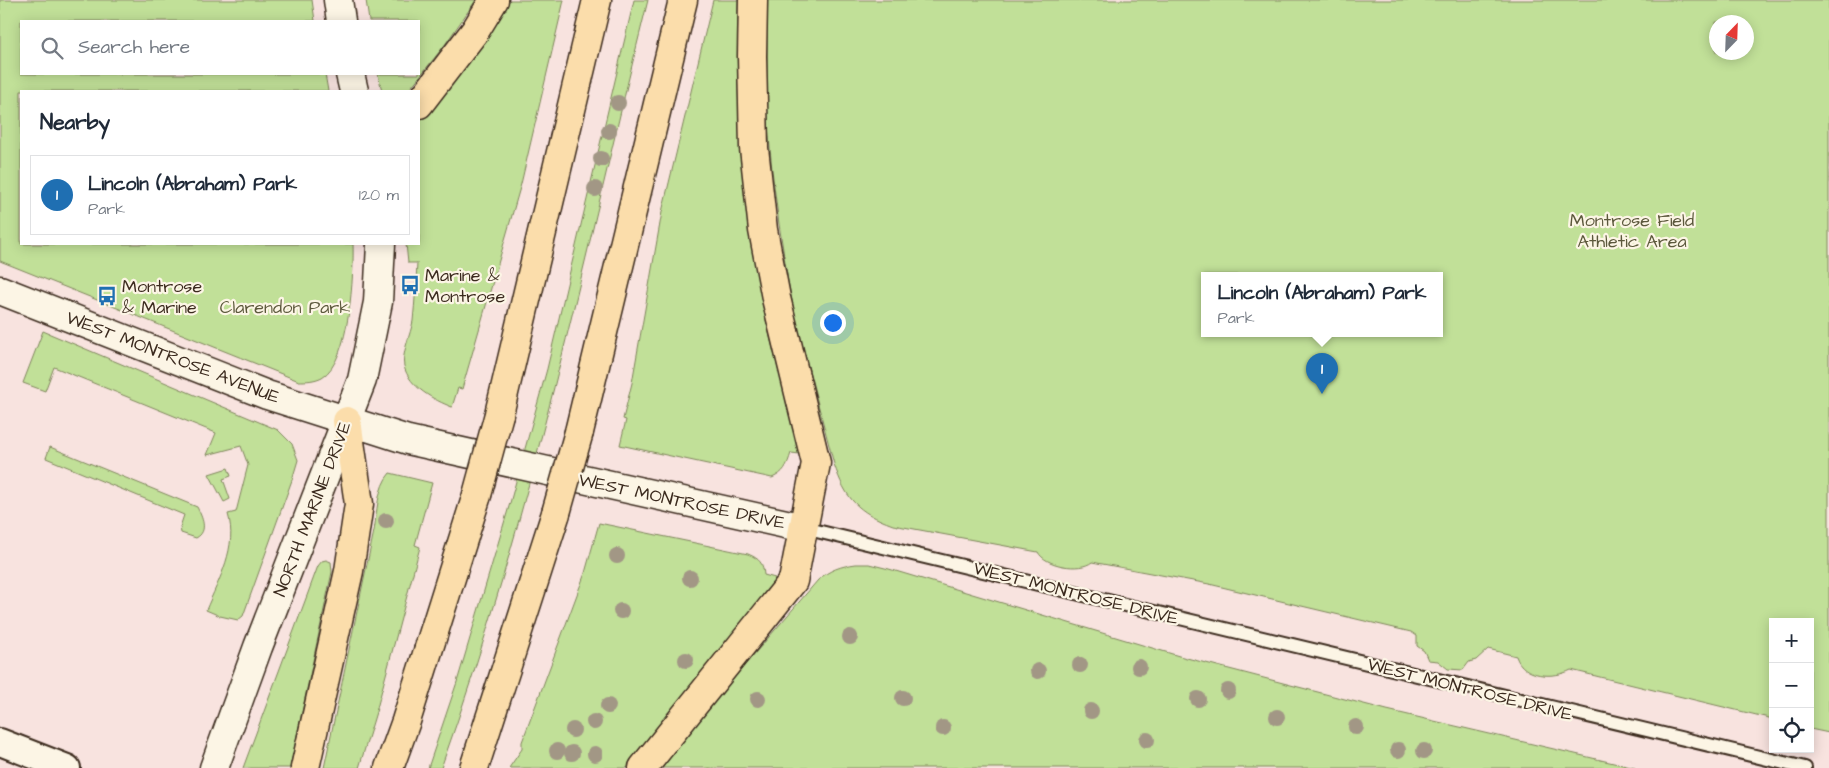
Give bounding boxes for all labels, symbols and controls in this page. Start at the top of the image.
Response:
north arrow [1709,15,1754,60]
search box [20,20,420,75]
icon: search [38,34,66,62]
text: Search here [78,34,190,61]
text: Nearby [40,108,110,137]
text: Lincoln (Abraham) Park [88,171,297,198]
text: 1 [56,184,58,206]
text: 120 m [359,184,399,206]
text: Park [88,198,125,220]
park label: Montrose Field Athletic Area [1570,208,1694,254]
place label: Marine & Montrose [425,263,505,309]
popup [1201,272,1443,337]
place label: Montrose & Marine [122,274,202,320]
bus stop icon: Marine & Montrose [399,274,421,296]
text: Lincoln (Abraham) Park [1217,280,1427,307]
bus stop icon: Montrose & Marine [96,285,118,307]
park label: Clarendon Park [220,295,350,320]
street label: WEST MONTROSE AVENUE [62,305,284,410]
text: Park [1217,307,1254,329]
your location [820,310,846,336]
pin: 1 [1306,353,1338,394]
street label: NORTH MARINE DRIVE [268,418,358,600]
street label: WEST MONTROSE DRIVE [576,467,788,536]
street label: WEST MONTROSE DRIVE [971,556,1181,631]
map controls [1769,618,1814,753]
button: + [1769,618,1814,663]
street label: WEST MONTROSE DRIVE [1365,652,1575,727]
button: − [1769,663,1814,708]
button: locate [1769,708,1814,753]

